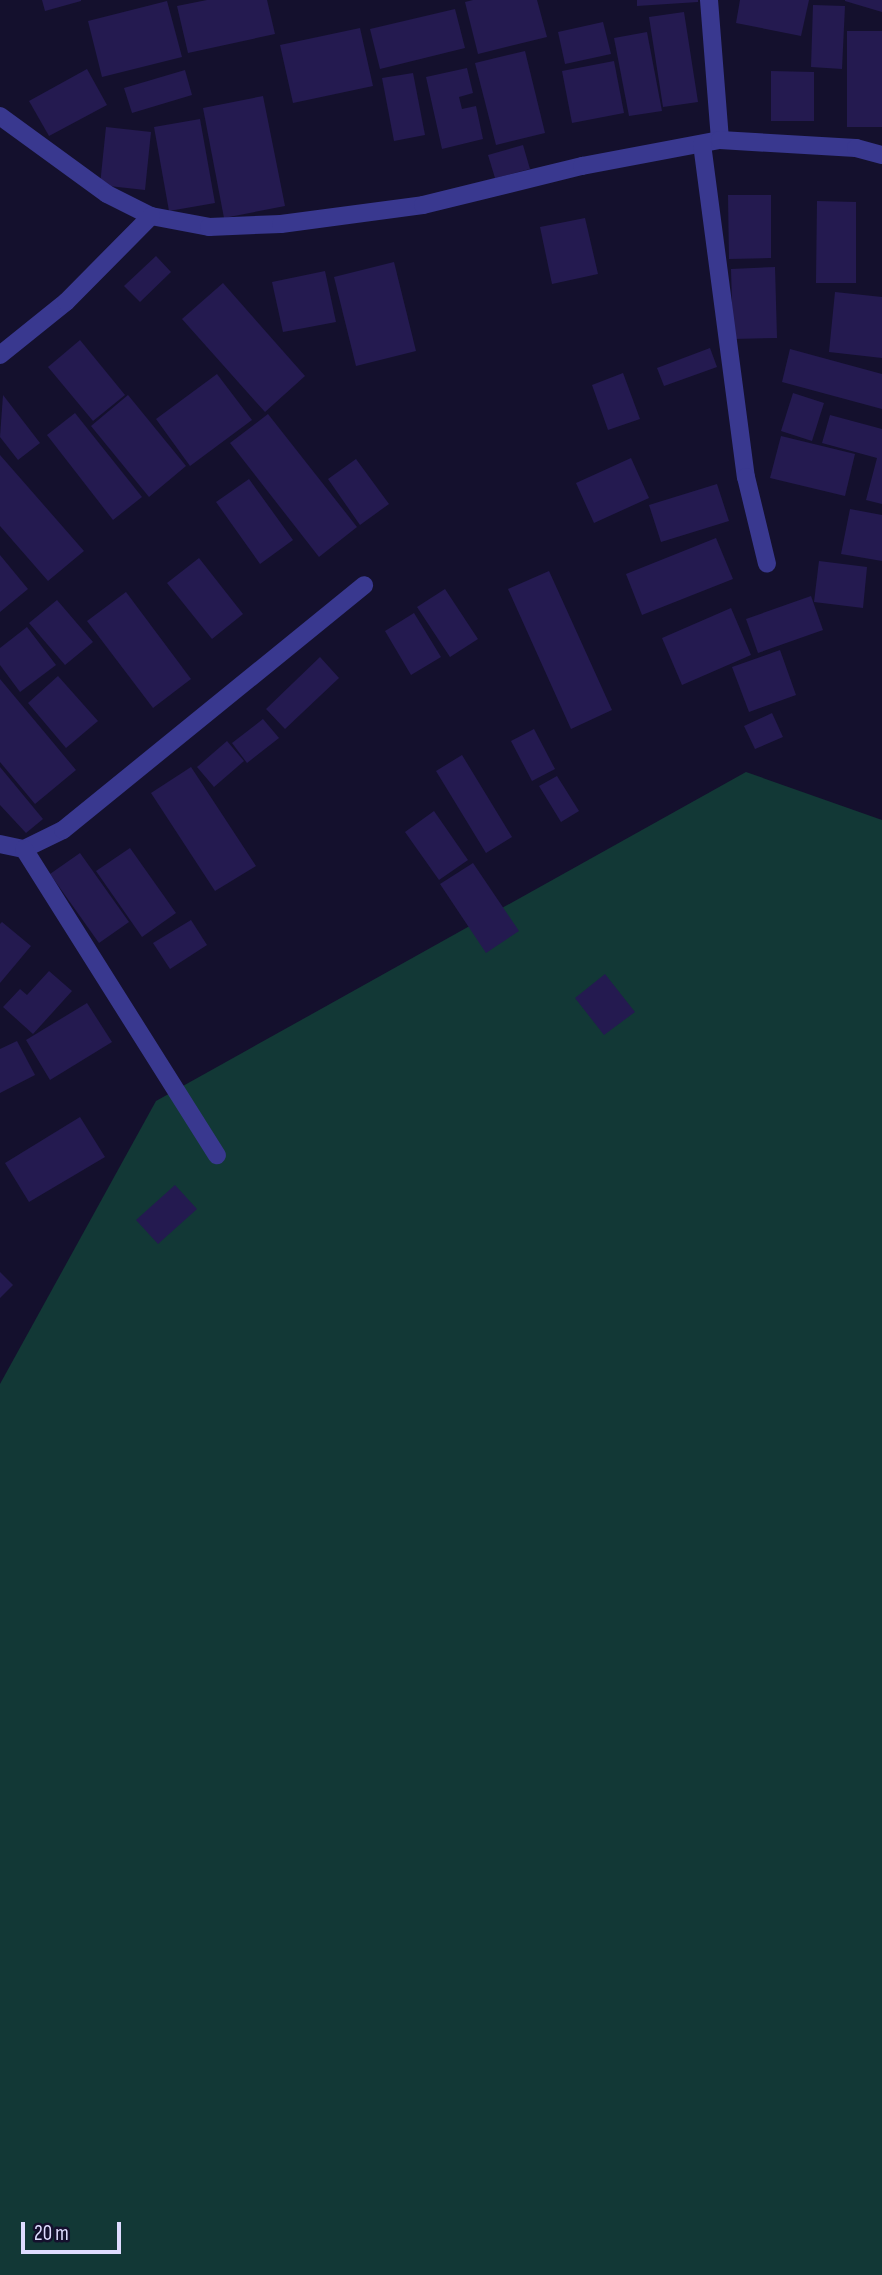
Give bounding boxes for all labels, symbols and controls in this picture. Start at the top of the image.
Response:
scale bar [24,2208,124,2252]
text: 20 m [34,2221,69,2246]

